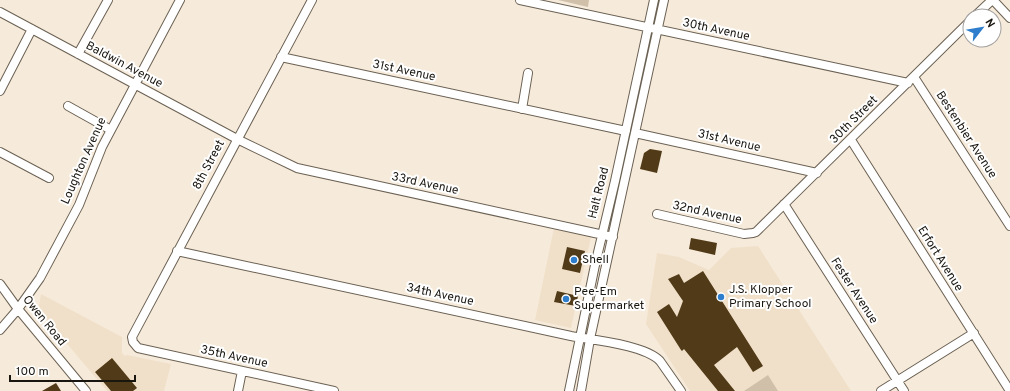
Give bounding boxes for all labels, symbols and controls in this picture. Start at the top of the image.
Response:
north arrow [962,8,1002,48]
street label: 30th Avenue [681,15,751,45]
text: N [982,16,998,30]
street label: Baldwin Avenue [83,38,165,92]
street label: 31st Avenue [371,57,437,85]
street label: Bestenbier Avenue [932,88,1000,182]
street label: 30th Street [827,93,881,147]
street label: Loughton Avenue [58,115,110,207]
street label: 31st Avenue [696,126,762,156]
street label: 8th Street [189,137,229,193]
street label: Halt Road [585,166,613,220]
street label: 33rd Avenue [390,169,460,199]
street label: 32nd Avenue [671,198,743,228]
street label: Erfort Avenue [914,223,966,295]
place label: Shell [582,252,609,268]
marker: Shell [569,255,579,265]
street label: Fester Avenue [827,255,881,327]
street label: 34th Avenue [405,280,475,310]
place label: J.S. Klopper Primary School [729,282,812,312]
place label: Pee-Em Supermarket [574,284,644,314]
street label: Owen Road [19,292,69,350]
marker: J.S. Klopper Primary School [716,292,726,302]
marker: Pee-Em Supermarket [561,294,571,304]
street label: 35th Avenue [199,342,269,372]
scale bar [10,357,135,383]
text: 100 m [16,364,49,380]

